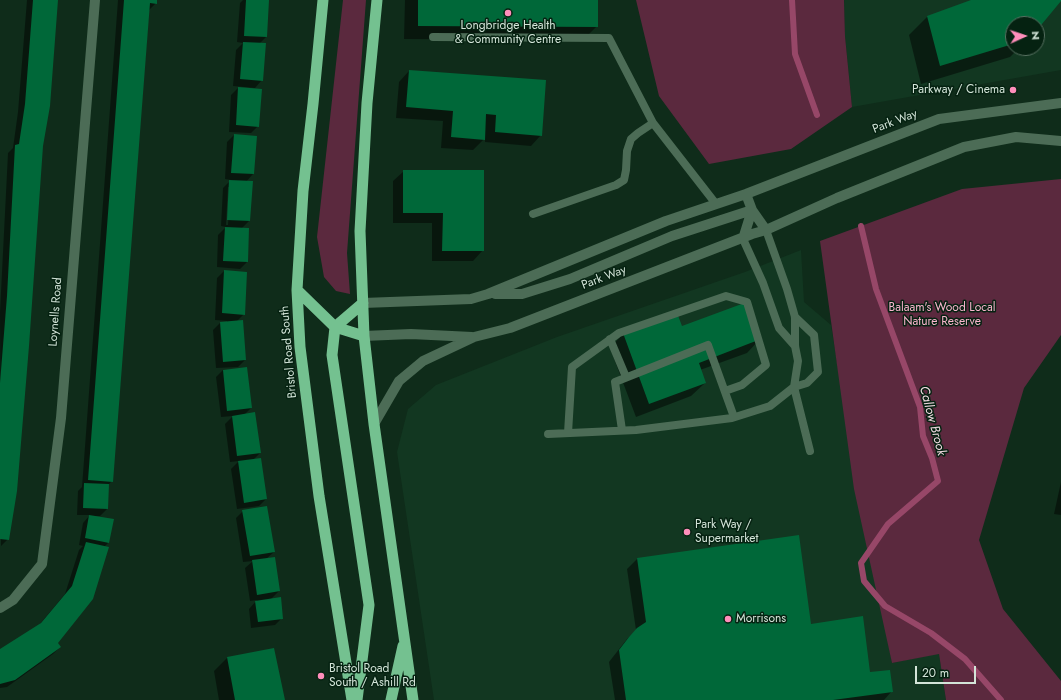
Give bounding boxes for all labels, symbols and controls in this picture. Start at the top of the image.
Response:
marker: Longbridge Health & Community Centre [503,8,513,18]
north arrow [1005,16,1045,56]
place label: Longbridge Health & Community Centre [455,19,561,47]
text: N [1028,31,1044,40]
place label: Parkway / Cinema [912,83,1005,97]
marker: Parkway / Cinema [1008,85,1018,95]
street label: Park Way [871,107,919,137]
street label: Park Way [580,263,628,293]
street label: Loynells Road [46,277,66,347]
park label: Balaam's Wood Local Nature Reserve [888,301,996,329]
street label: Bristol Road South [278,305,300,399]
water label: Callow Brook [915,385,949,457]
place label: Park Way / Supermarket [695,518,758,546]
marker: Park Way / Supermarket [682,527,692,537]
place label: Morrisons [736,612,786,626]
marker: Morrisons [723,614,733,624]
scale bar [917,658,978,684]
place label: Bristol Road South / Ashill Rd [329,662,416,690]
text: 20 m [922,664,949,682]
marker: Bristol Road South / Ashill Rd [316,671,326,681]

